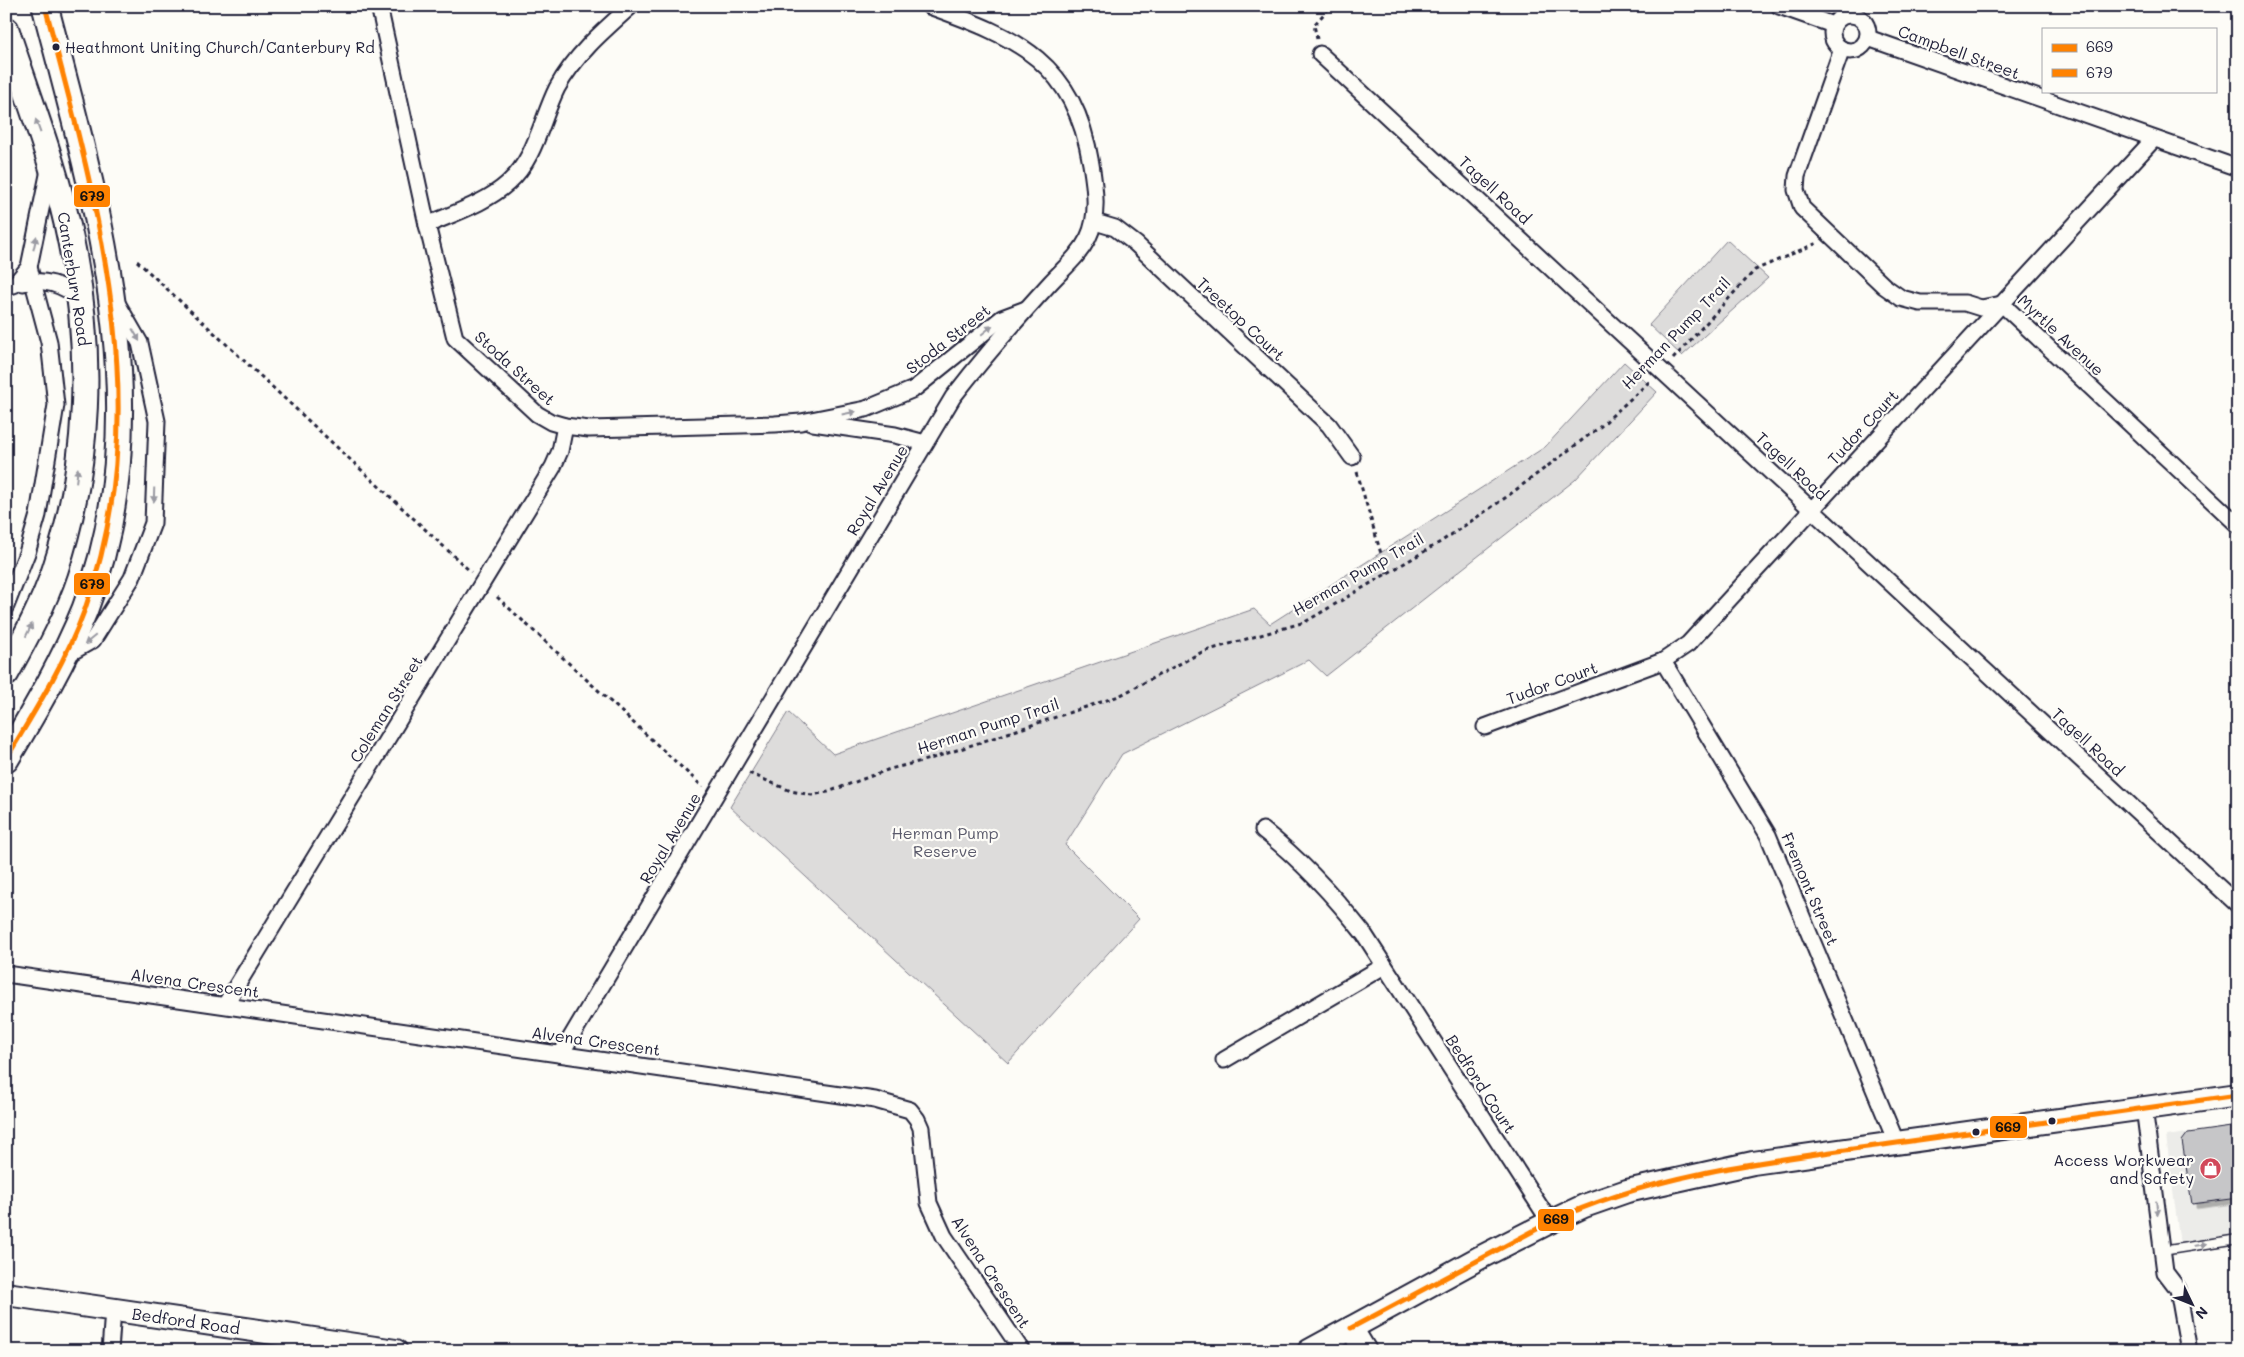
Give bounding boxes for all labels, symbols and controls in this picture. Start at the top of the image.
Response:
street label: Campbell Street [1895,20,2023,83]
legend [2042,28,2216,92]
text: 669 [2086,36,2113,56]
place label: Heathmont Uniting Church/Canterbury Rd [65,37,375,57]
marker: Heathmont Uniting Church/Canterbury Rd [51,42,61,52]
text: 679 [2086,62,2112,82]
one-way arrow [34,119,41,134]
street label: Tagell Road [1455,151,1536,228]
line badge: 679 [73,184,111,208]
text: 679 [80,186,105,205]
street label: Canterbury Road [54,210,95,348]
one-way arrow [31,235,39,250]
street label: Treetop Court [1193,272,1290,365]
street label: Herman Pump Trail [1617,272,1735,393]
street label: Myrtle Avenue [2014,289,2109,380]
street label: Stoda Street [901,299,994,378]
one-way arrow [980,325,993,336]
street label: Stoda Street [471,326,560,409]
one-way arrow [131,329,140,342]
street label: Tudor Court [1822,385,1903,469]
one-way arrow [842,408,858,416]
street label: Tagell Road [1752,427,1833,504]
street label: Royal Avenue [841,440,912,539]
one-way arrow [74,467,82,483]
one-way arrow [150,487,158,503]
street label: Herman Pump Trail [1288,527,1427,620]
line badge: 679 [73,572,111,596]
text: 679 [80,574,105,593]
one-way arrow [25,622,33,637]
one-way arrow [84,634,97,645]
street label: Coleman Street [344,651,427,766]
street label: Tudor Court [1504,656,1600,709]
street label: Herman Pump Trail [914,693,1062,758]
street label: Tagell Road [2048,703,2129,780]
street label: Royal Avenue [634,788,705,887]
park label: Herman Pump Reserve [891,822,999,861]
street label: Fremont Street [1777,829,1844,949]
street label: Alvena Crescent [129,963,261,1002]
street label: Alvena Crescent [530,1021,662,1060]
street label: Bedford Court [1442,1030,1521,1137]
line badge: 669 [1989,1115,2028,1139]
unlabelled marker [2047,1116,2057,1126]
text: 669 [1995,1117,2021,1136]
unlabelled marker [1971,1127,1981,1137]
place label: Access Workwear and Safety [2053,1149,2194,1188]
shop icon: Access Workwear and Safety [2198,1157,2222,1181]
one-way arrow [2153,1200,2161,1216]
line badge: 669 [1537,1208,1575,1232]
text: 669 [1543,1209,1569,1228]
street label: Alvena Crescent [947,1212,1036,1332]
one-way arrow [2192,1241,2208,1249]
north arrow [2166,1280,2216,1330]
street label: Bedford Road [131,1303,241,1338]
text: N [2191,1303,2212,1324]

